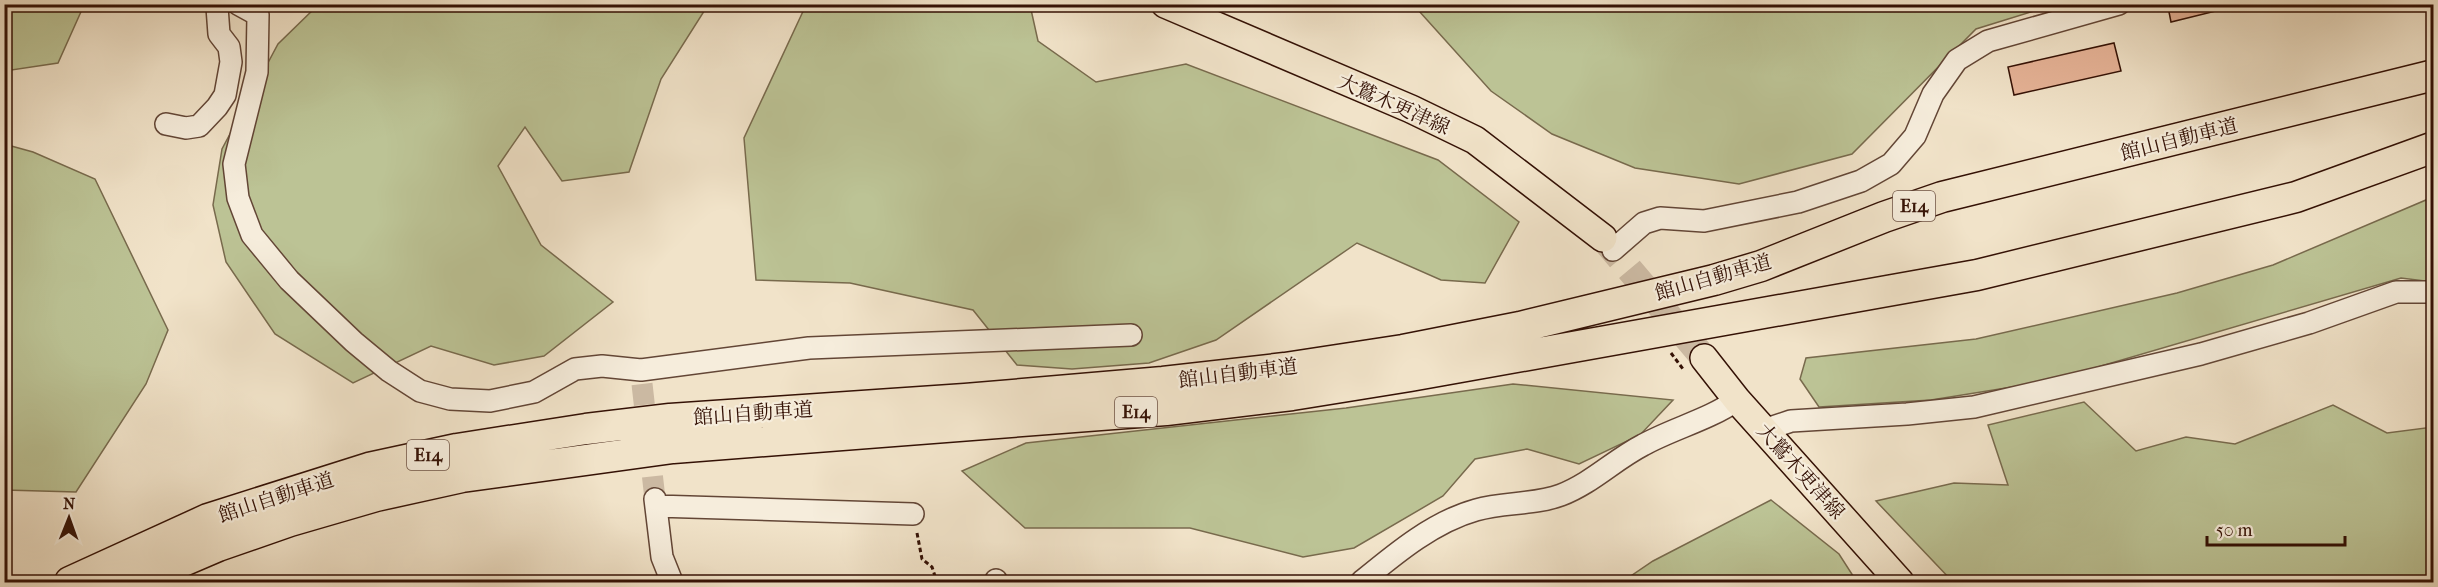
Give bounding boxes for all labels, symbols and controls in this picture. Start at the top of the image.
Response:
street label: 大鷲木更津線 [1334,70,1453,139]
street label: 館山自動車道 [2118,114,2240,165]
road number: E14 [1893,191,1935,221]
street label: 館山自動車道 [1652,250,1774,305]
street label: 館山自動車道 [1177,355,1299,392]
road number: E14 [1115,397,1157,427]
street label: 館山自動車道 [692,398,814,429]
street label: 大鷲木更津線 [1752,419,1849,524]
road number: E14 [407,440,449,470]
street label: 館山自動車道 [216,468,337,527]
north arrow [39,488,99,548]
text: N [63,494,76,513]
scale bar [2207,509,2345,547]
text: 50 m [2216,520,2253,541]

